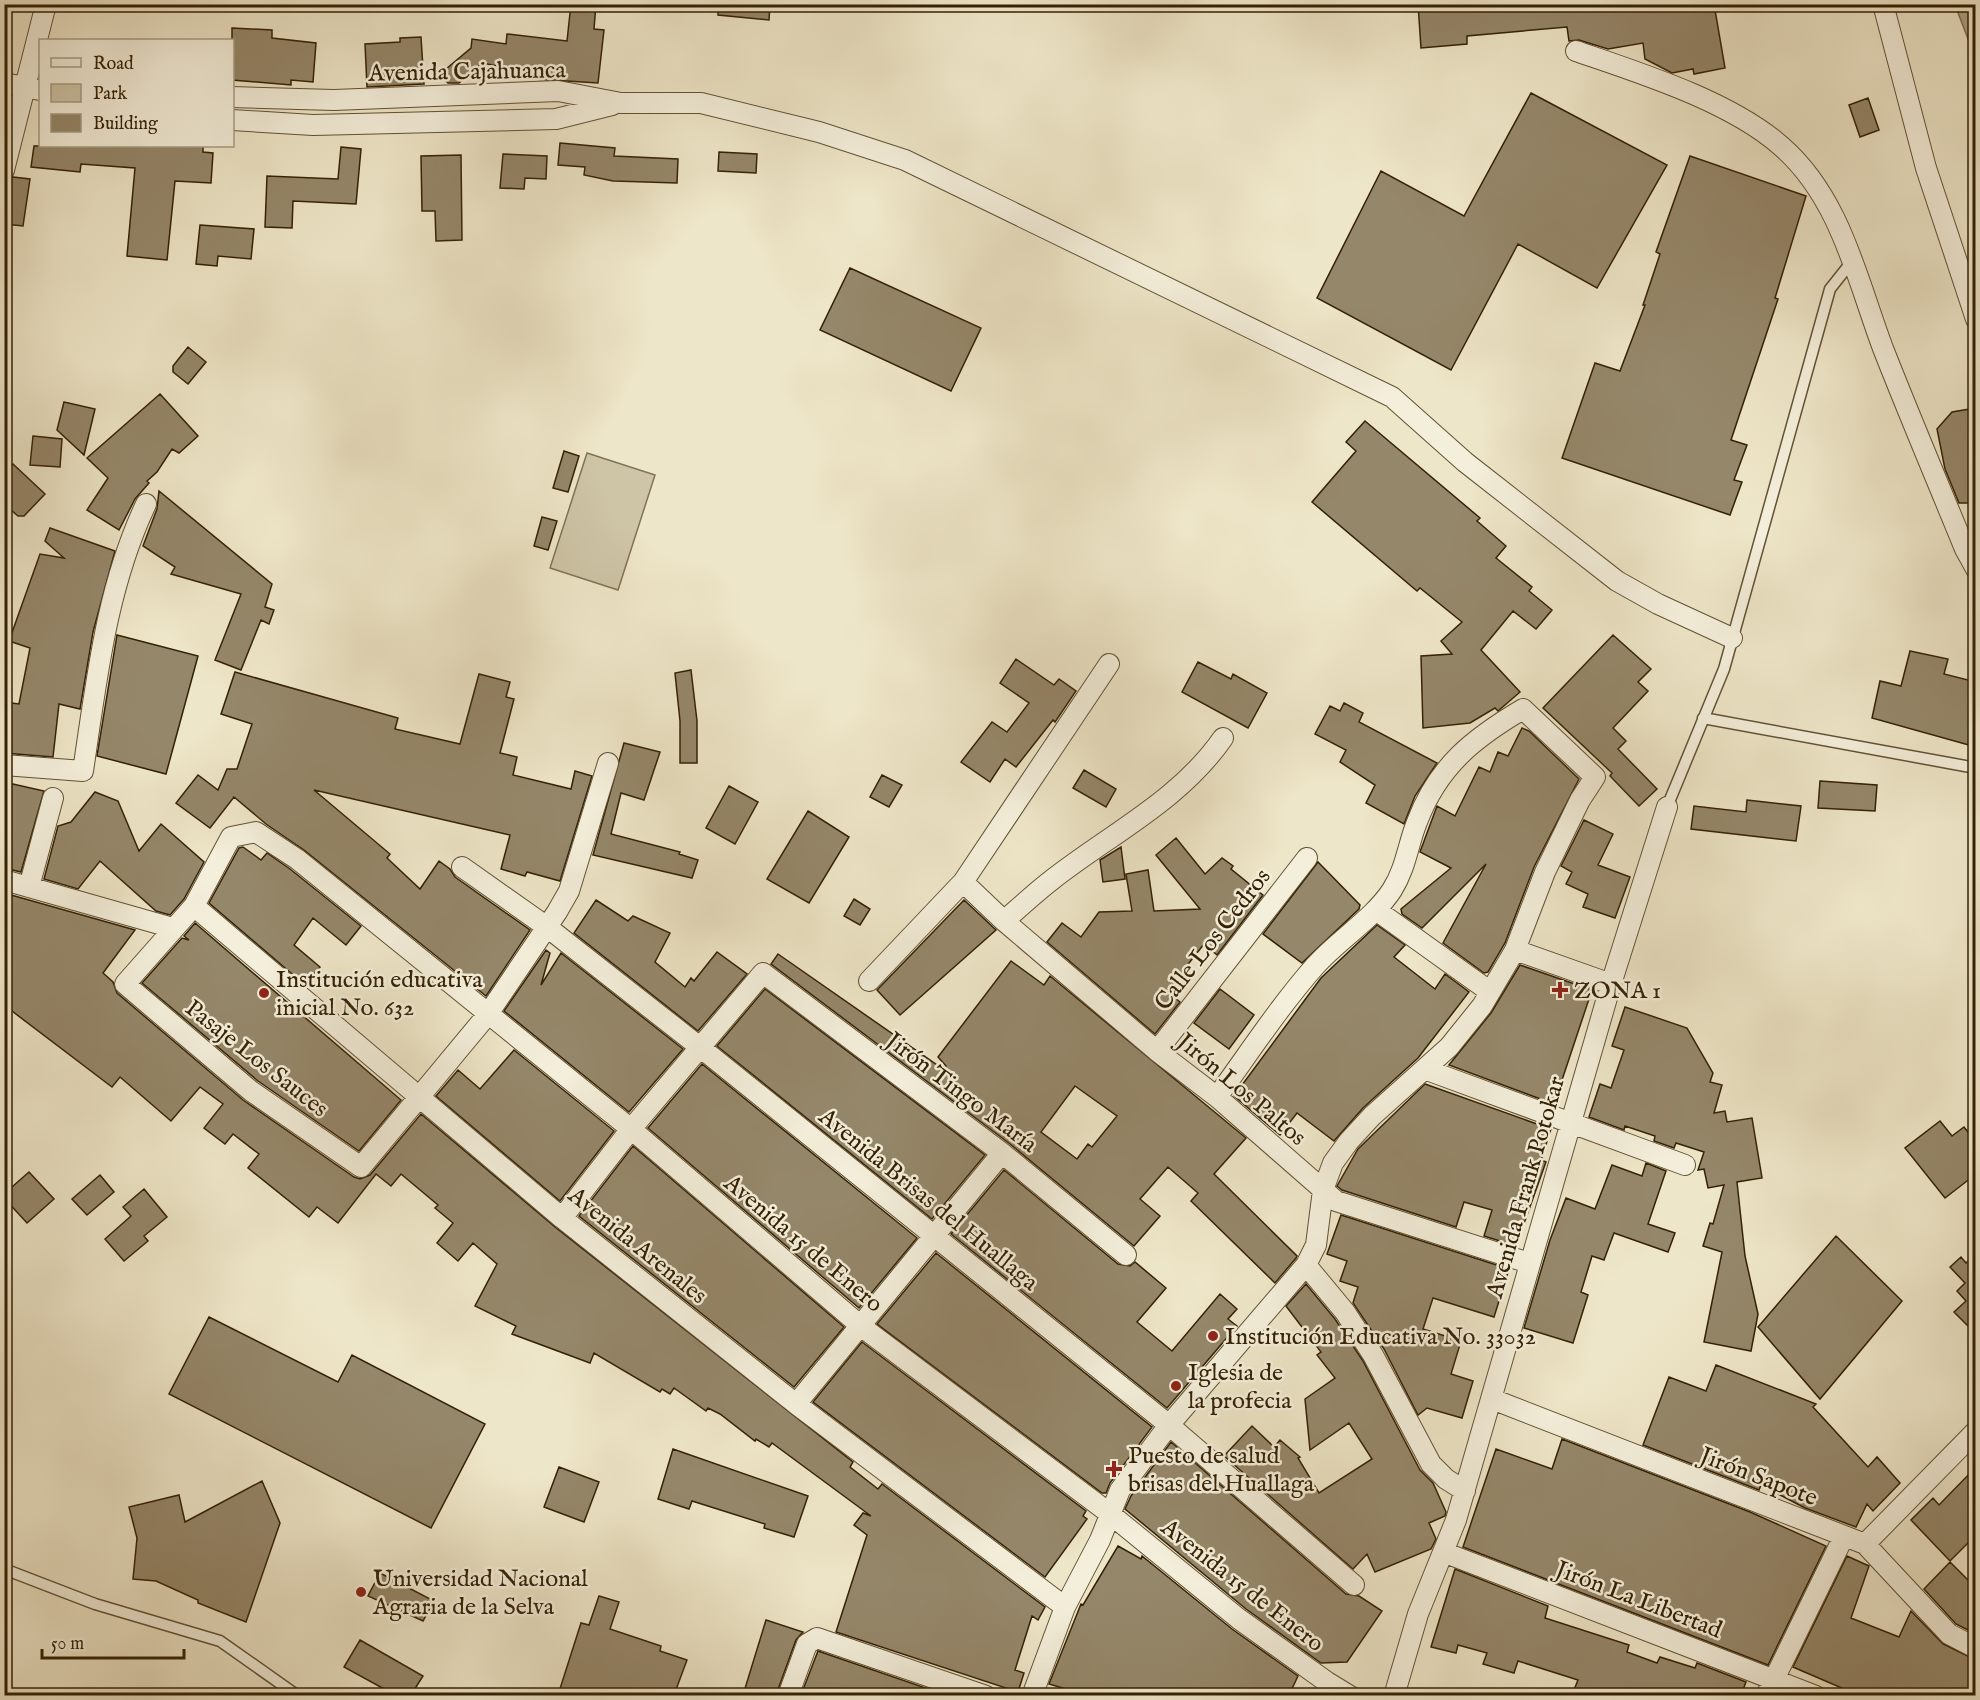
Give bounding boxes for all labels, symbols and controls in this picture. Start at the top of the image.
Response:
legend [39,39,234,147]
text: Road [93,53,134,76]
street label: Avenida Cajahuanca [367,55,567,90]
text: Park [93,83,128,106]
text: Building [93,113,158,136]
street label: Calle Los Cedros [1148,863,1278,1017]
place label: Institución educativa inicial No. 632 [276,965,483,1024]
place label: ZONA 1 [1574,976,1661,1007]
marker: ZONA 1 [1551,981,1569,999]
marker: Institución educativa inicial No. 632 [257,986,271,1000]
street label: Pasaje Los Sauces [178,994,334,1125]
street label: Jirón Tingo María [877,1024,1044,1161]
street label: Jirón Los Paltos [1168,1025,1312,1153]
street label: Avenida Frank Potokar [1480,1073,1573,1303]
street label: Avenida Brisas del Huallaga [811,1101,1045,1299]
street label: Avenida 15 de Enero [716,1168,889,1320]
street label: Avenida Arenales [561,1180,713,1312]
place label: Institución Educativa No. 33032 [1225,1322,1536,1353]
marker: Institución Educativa No. 33032 [1206,1329,1220,1343]
place label: Iglesia de la profecia [1188,1358,1292,1417]
marker: Iglesia de la profecia [1169,1379,1183,1393]
street label: Jirón Sapote [1692,1440,1822,1514]
place label: Puesto de salud brisas del Huallaga [1128,1441,1315,1500]
marker: Puesto de salud brisas del Huallaga [1105,1460,1123,1478]
street label: Avenida 15 de Enero [1153,1512,1330,1660]
street label: Jirón La Libertad [1548,1553,1726,1646]
place label: Universidad Nacional Agraria de la Selva [372,1564,588,1623]
marker: Universidad Nacional Agraria de la Selva [354,1585,368,1599]
scale bar [42,1622,184,1660]
text: 50 m [51,1633,84,1656]

